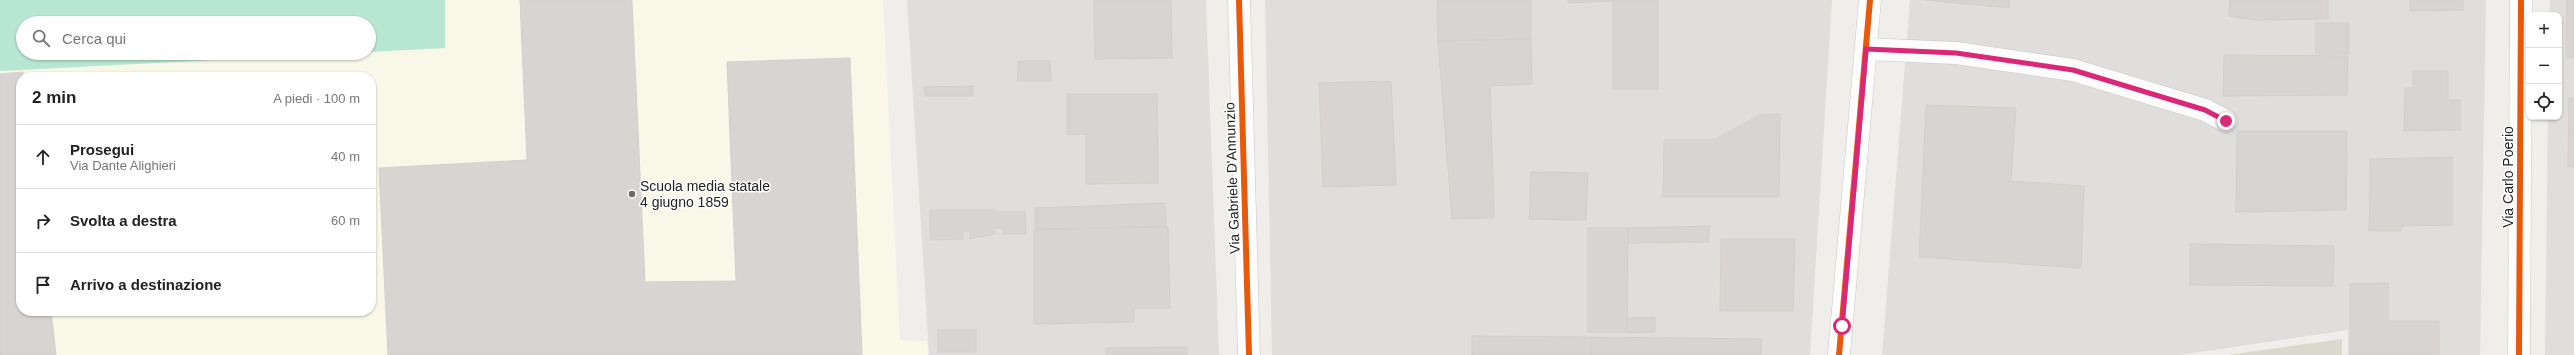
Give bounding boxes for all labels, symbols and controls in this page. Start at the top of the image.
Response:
map controls [2526,12,2562,120]
button: + [2526,12,2562,48]
search box [16,16,376,60]
icon: search [30,27,52,49]
text: Cerca qui [62,30,126,47]
button: − [2526,48,2562,84]
button: locate [2526,84,2562,120]
text: 2 min [32,88,76,107]
text: A piedi · 100 m [273,91,360,106]
street label: Via Gabriele D'Annunzio [1221,102,1243,254]
route end [2217,112,2235,130]
street label: Via Carlo Poerio [2500,126,2516,228]
text: Prosegui [70,141,134,158]
icon: ahead [32,146,54,168]
text: 40 m [331,149,360,164]
text: Via Dante Alighieri [70,158,176,173]
place label: Scuola media statale 4 giugno 1859 [640,178,770,210]
marker: Scuola media statale 4 giugno 1859 [627,189,637,199]
icon: right [32,210,54,232]
text: Svolta a destra [70,212,177,229]
text: 60 m [331,213,360,228]
icon: arrive [32,274,54,296]
text: Arrivo a destinazione [70,276,222,293]
route start [1833,317,1851,335]

